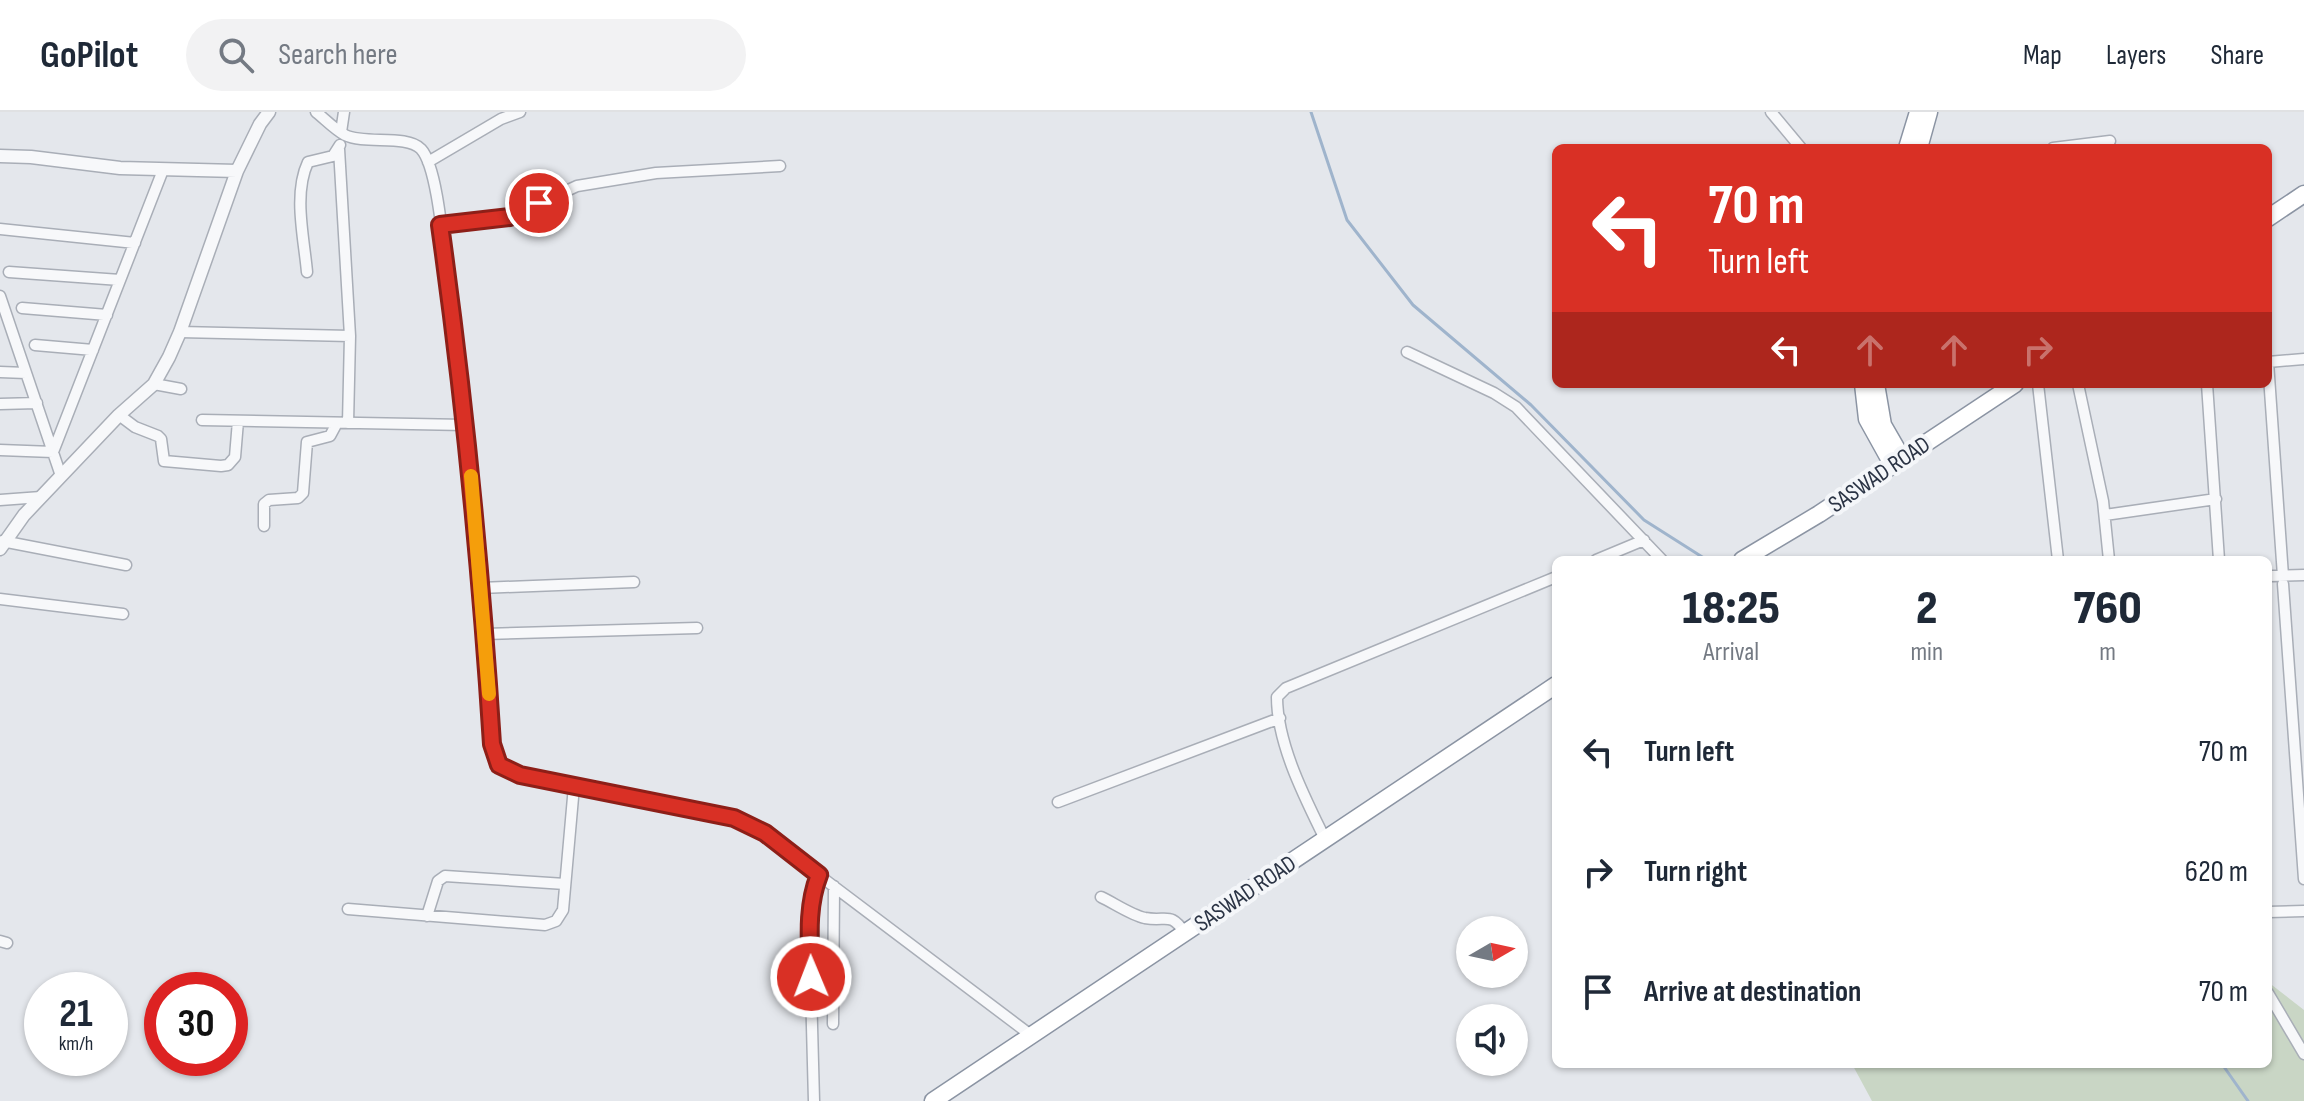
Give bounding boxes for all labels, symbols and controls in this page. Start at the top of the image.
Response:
search box [186,19,746,91]
text: GoPilot [40,33,138,78]
icon: search [214,33,258,77]
text: Search here [278,37,398,73]
text: Map [2023,39,2062,72]
text: Layers [2106,39,2166,72]
text: Share [2210,39,2264,72]
pin [505,169,573,237]
text: 70 m [1708,173,1805,240]
icon: left [1576,176,1680,280]
icon: arrive [517,181,561,225]
text: Turn left [1708,241,1809,284]
icon: left [1764,328,1808,372]
icon: ahead [1848,328,1892,372]
icon: ahead [1932,328,1976,372]
icon: right [2016,328,2060,372]
street label: SASWAD ROAD [1823,430,1936,519]
text: 18:25 [1682,580,1780,637]
text: 2 [1916,580,1937,637]
text: 760 [2073,580,2142,637]
text: Arrival [1703,637,1759,668]
text: min [1910,637,1943,668]
text: m [2099,637,2116,668]
icon: left [1576,730,1620,774]
text: Turn left [1644,734,1734,770]
text: 70 m [2199,734,2248,770]
street label: SASWAD ROAD [1189,849,1302,938]
icon: right [1576,850,1620,894]
text: Turn right [1644,854,1747,890]
text: 620 m [2185,854,2248,890]
north arrow [1456,916,1528,988]
map controls [1456,916,1528,1076]
position arrow [769,935,853,1019]
icon: arrive [1576,970,1620,1014]
speed limit sign: 30 [144,972,248,1076]
text: Arrive at destination [1644,974,1861,1010]
text: 70 m [2199,974,2248,1010]
text: 21 [59,990,93,1038]
button: sound [1456,1004,1528,1076]
text: km/h [59,1032,93,1056]

